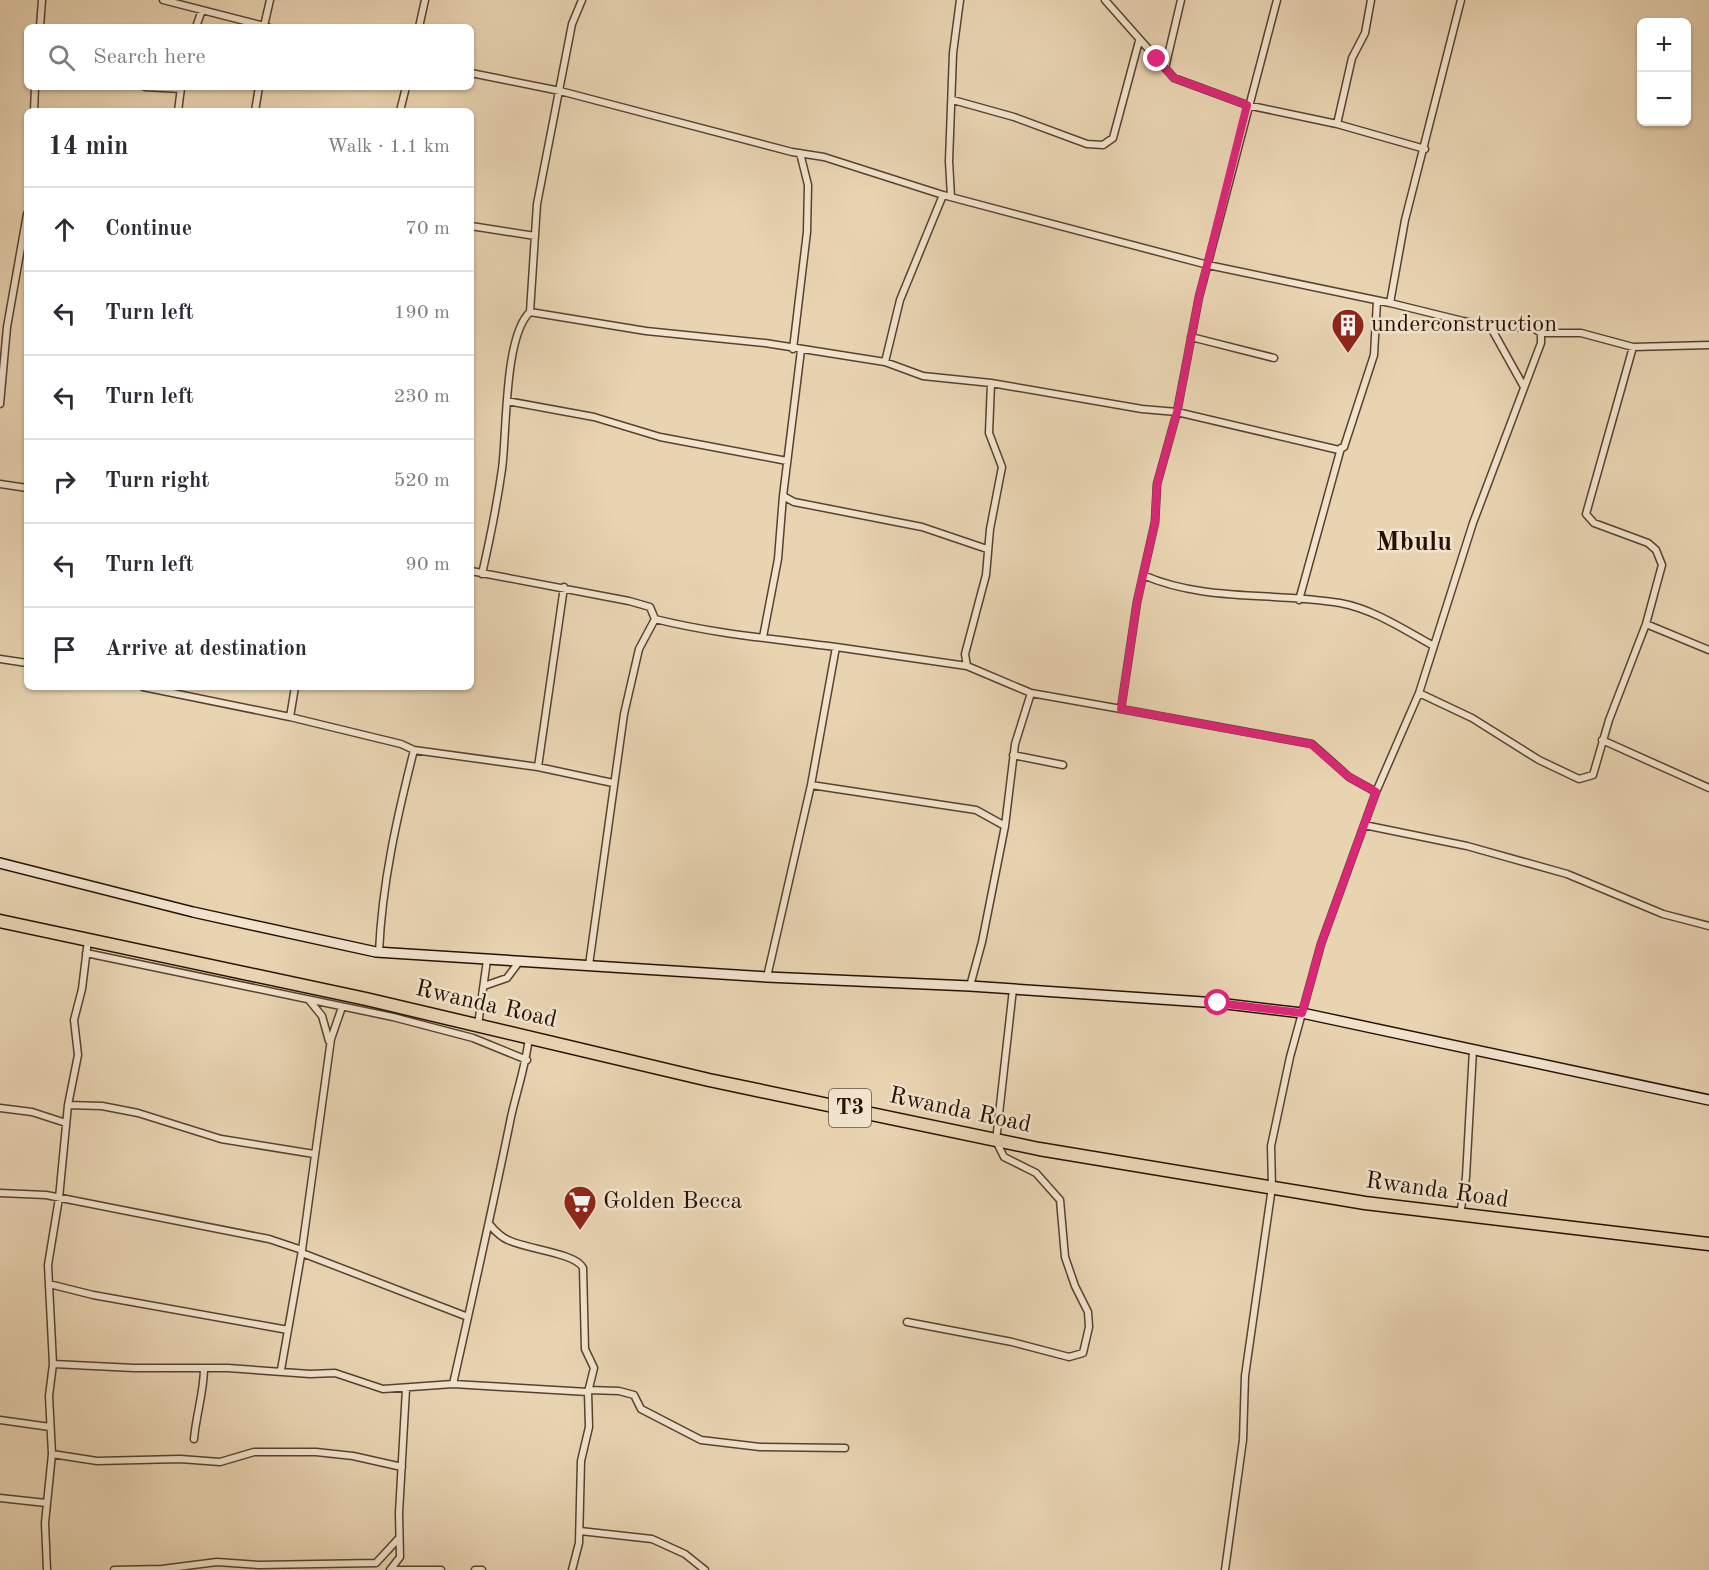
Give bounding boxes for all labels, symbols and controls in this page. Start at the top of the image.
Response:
map controls [1637,18,1691,126]
button: + [1637,18,1691,72]
search box [24,24,474,90]
icon: search [45,41,78,74]
route end [1143,45,1169,71]
text: Search here [93,46,206,68]
button: − [1637,72,1691,126]
text: 14 min [48,134,128,160]
text: Walk · 1.1 km [327,137,450,157]
icon: ahead [48,213,81,246]
text: Continue [105,218,192,240]
text: 70 m [405,219,450,239]
icon: left [48,297,81,330]
text: Turn left [105,302,194,324]
text: 190 m [394,303,450,323]
building icon: underconstruction [1330,307,1366,354]
place label: underconstruction [1371,313,1557,337]
icon: left [48,381,81,414]
text: Turn left [105,386,194,408]
text: 230 m [394,387,450,407]
icon: right [48,465,81,498]
text: Turn right [105,470,209,492]
text: 520 m [394,471,450,491]
district label: Mbulu [1376,529,1452,556]
icon: left [48,549,81,582]
text: Turn left [105,554,194,576]
text: 90 m [405,555,450,575]
icon: arrive [48,633,81,666]
text: Arrive at destination [105,638,307,660]
street label: Rwanda Road [413,977,559,1033]
route start [1204,989,1230,1015]
street label: Rwanda Road [887,1084,1033,1138]
road number: T3 [829,1089,871,1127]
street label: Rwanda Road [1364,1169,1510,1213]
supermarket icon: Golden Becca [562,1184,598,1231]
place label: Golden Becca [603,1190,742,1214]

